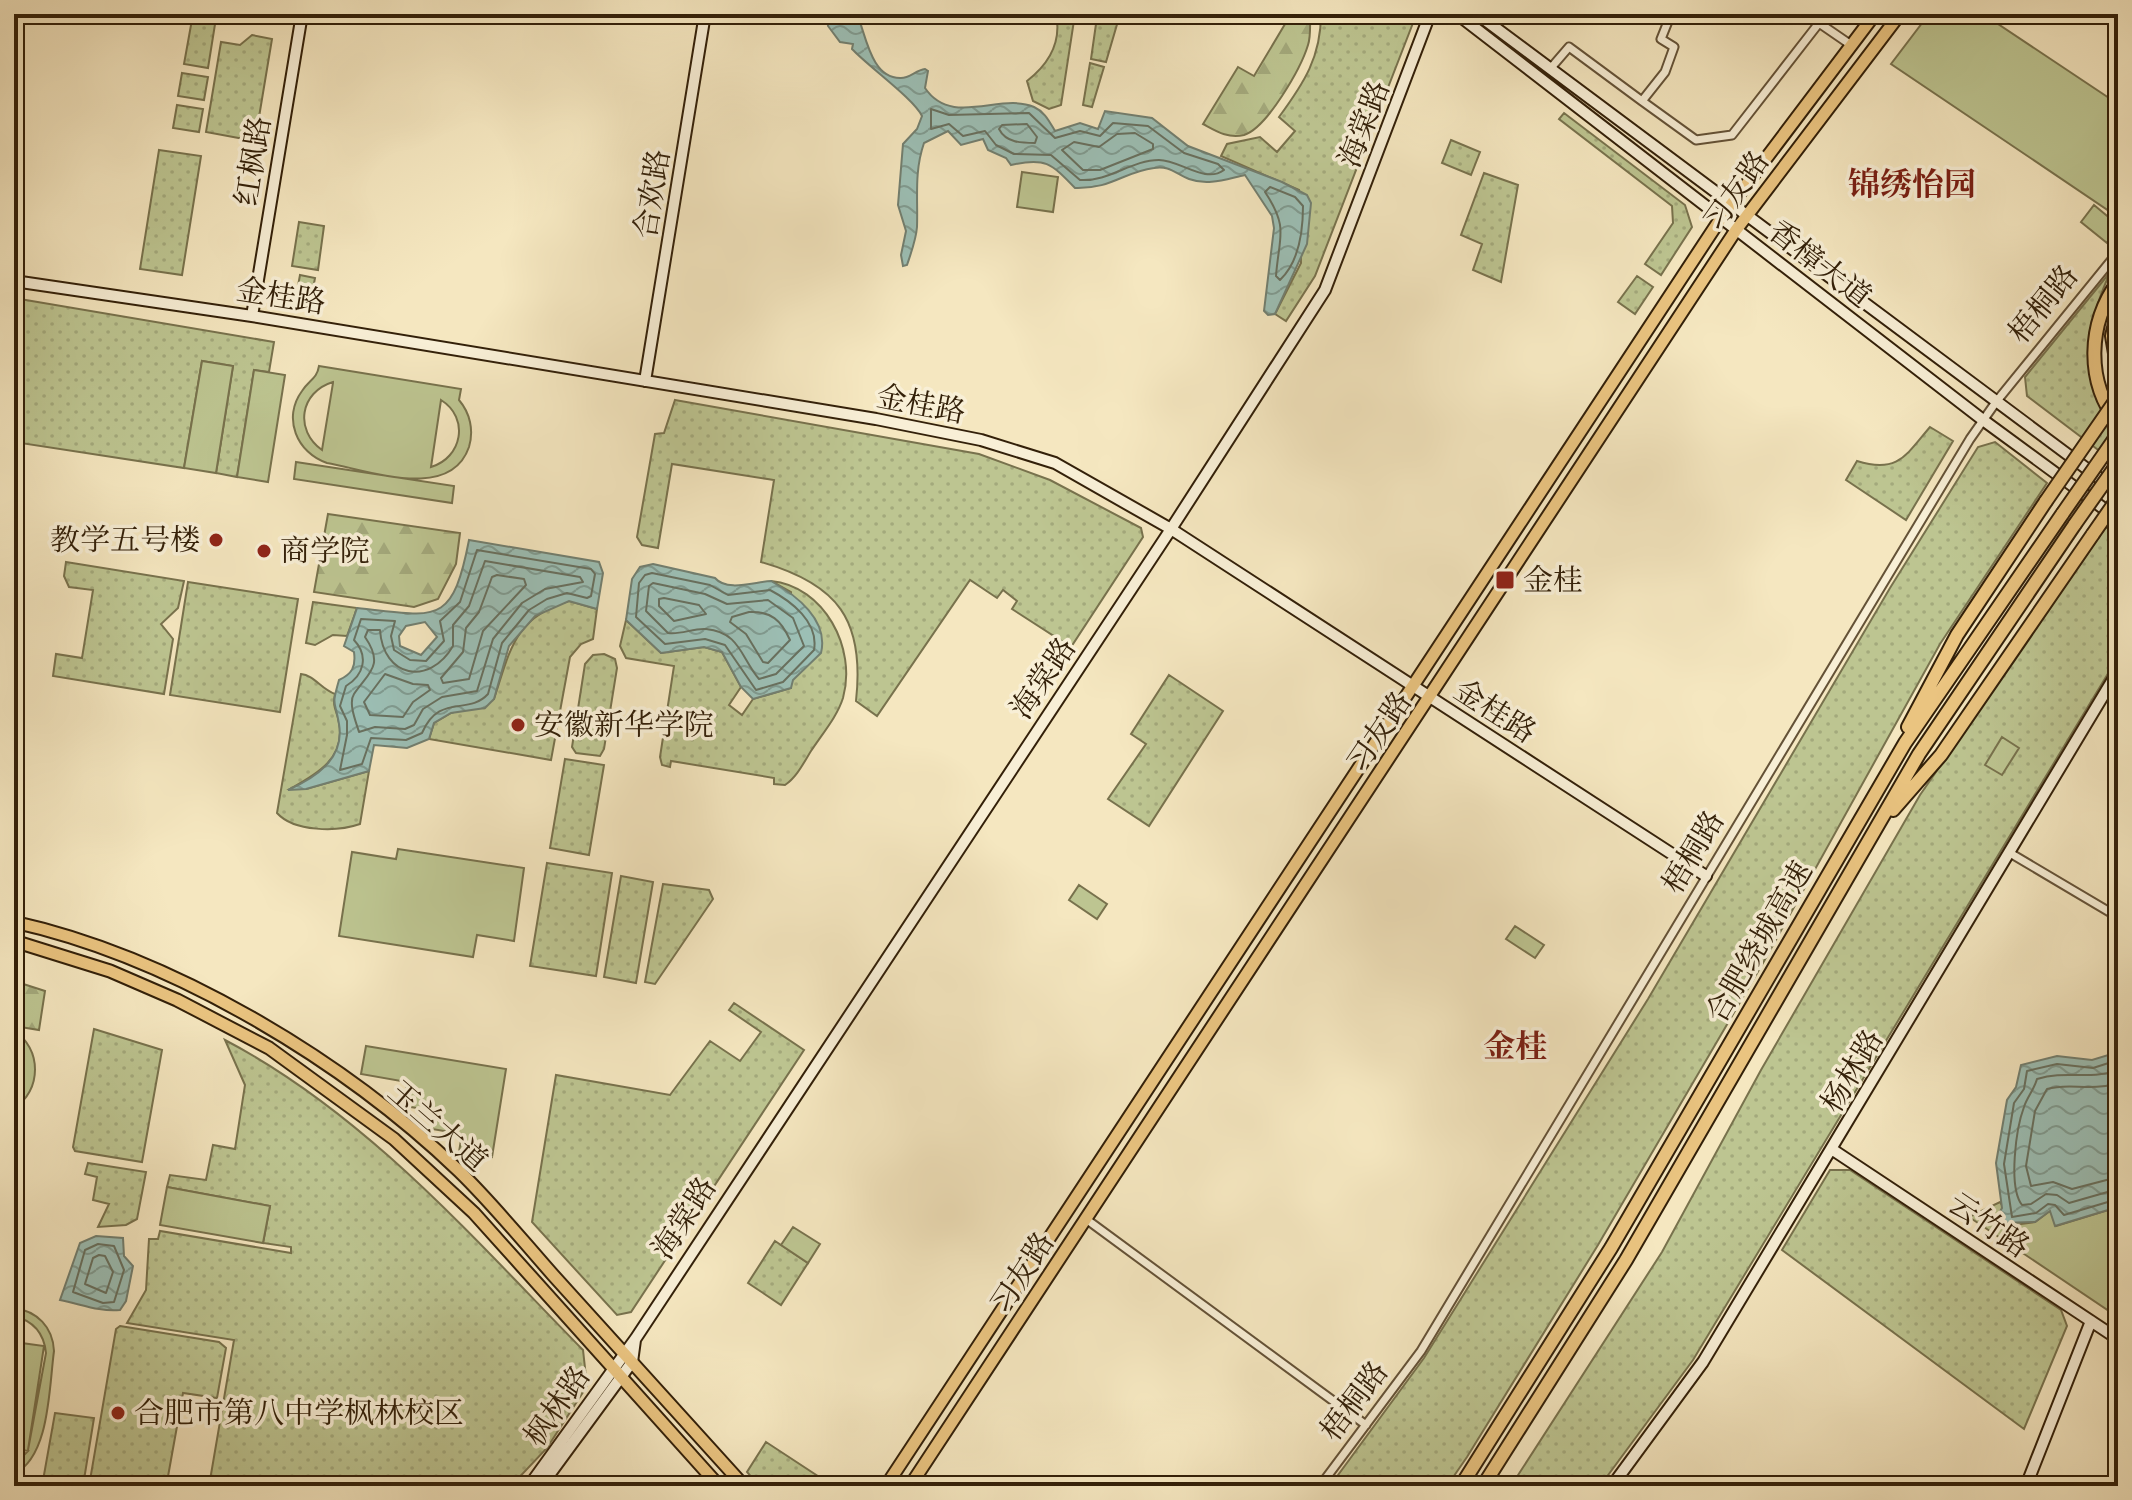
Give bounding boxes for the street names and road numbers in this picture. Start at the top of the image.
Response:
street label: 海棠路 [1330,75,1402,174]
street label: 红枫路 [227,114,283,209]
street label: 习友路 [1695,143,1781,241]
street label: 合欢路 [626,147,682,242]
street label: 香樟大道 [1759,212,1879,319]
street label: 梧桐路 [2000,257,2089,353]
street label: 金桂路 [233,270,328,326]
street label: 金桂路 [872,377,969,435]
street label: 海棠路 [1002,630,1087,728]
street label: 金桂路 [1445,671,1543,755]
street label: 习友路 [1338,684,1423,782]
street label: 梧桐路 [1654,804,1736,902]
street label: 合肥绕城高速 [1698,855,1824,1031]
street label: 杨林路 [1813,1023,1895,1121]
street label: 玉兰大道 [378,1072,496,1183]
street label: 海棠路 [644,1170,728,1268]
street label: 云竹路 [1939,1184,2037,1269]
street label: 习友路 [982,1225,1066,1323]
street label: 梧桐路 [1312,1354,1399,1451]
street label: 枫林路 [516,1358,602,1456]

